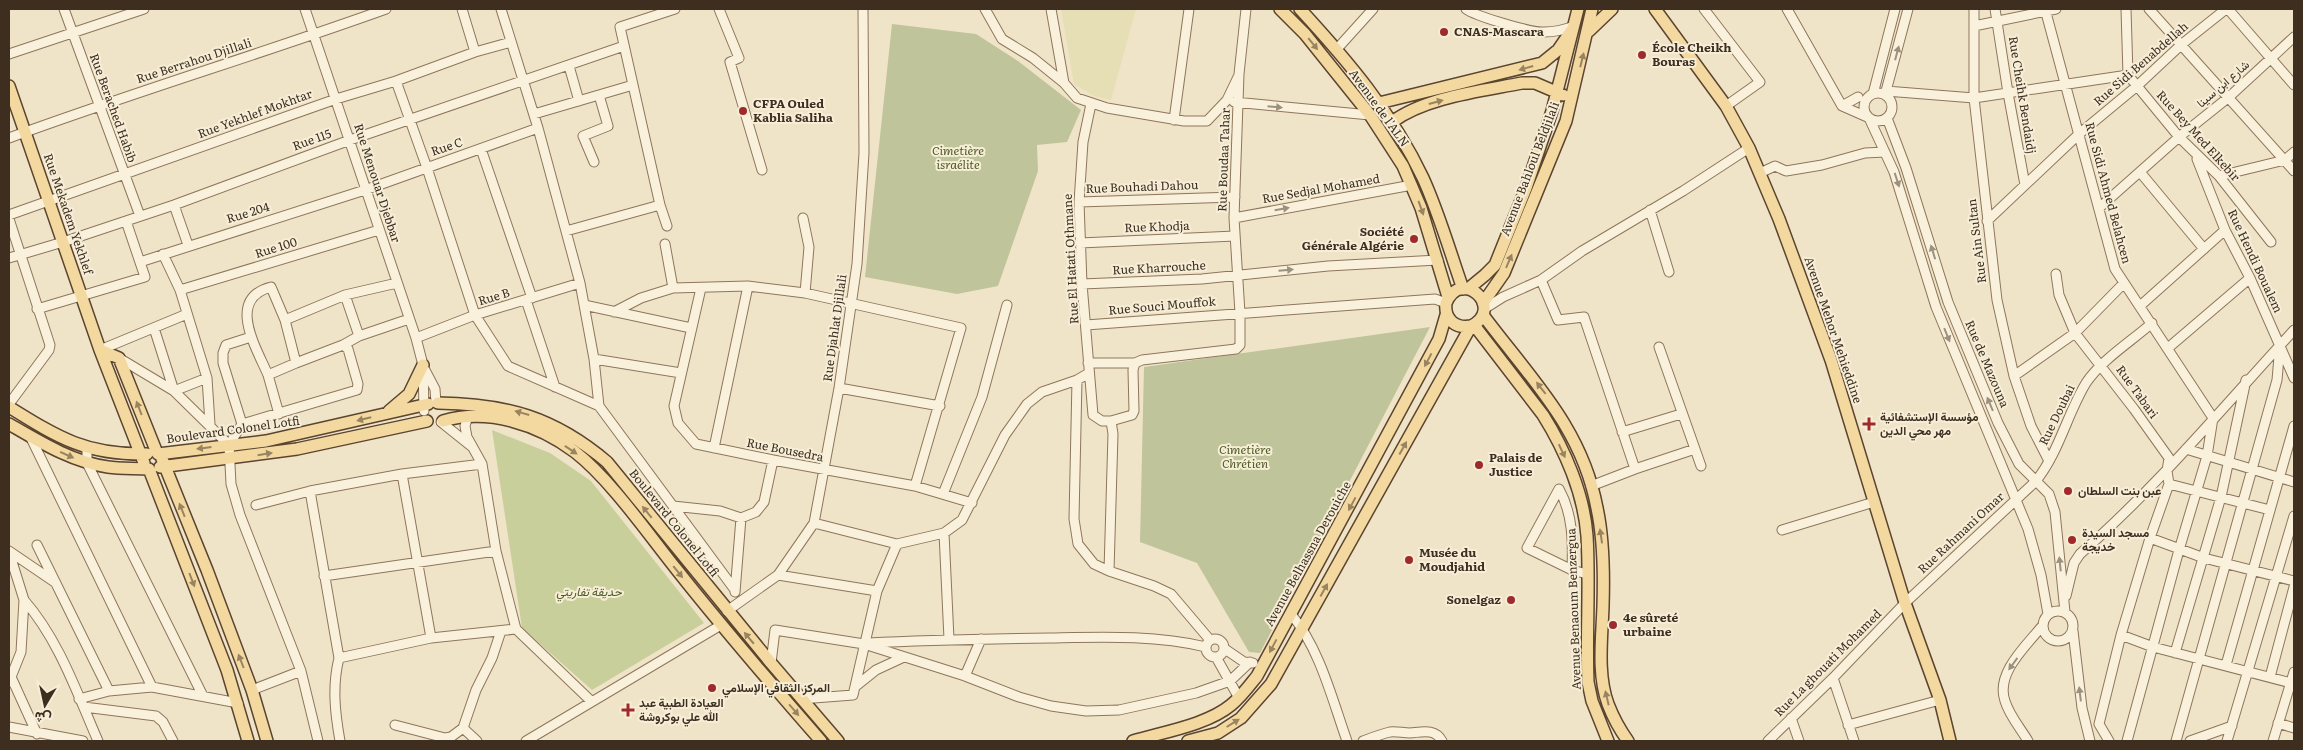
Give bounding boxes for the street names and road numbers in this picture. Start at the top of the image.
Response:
street label: Rue Sidi Benabdellah [2089,17,2192,110]
street label: Rue Berrahou Djillali [134,33,254,87]
street label: Rue Cheihk Bendaidj [2005,35,2041,155]
street label: Rue Berached Habib [86,51,142,165]
street label: شارع ابن سينا [2192,55,2253,112]
street label: Avenue de l'ALN [1345,65,1414,150]
street label: Rue Yekhlef Mokhtar [195,84,315,142]
street label: Rue Bey Med Elkebir [2153,86,2245,185]
street label: Avenue Bahloul Beldjilali [1495,99,1563,239]
street label: Rue Boudaa Tahar [1212,107,1234,212]
street label: Rue Sidi Ahmed Belahcen [2081,120,2137,266]
street label: Rue Menouar Djebbar [350,121,406,245]
street label: Rue 115 [290,124,334,154]
street label: Rue C [428,132,465,160]
street label: Rue Mekadem Yekhlef [40,151,99,278]
street label: Rue Sedjal Mohamed [1261,169,1382,207]
street label: Rue Bouhadi Dahou [1085,175,1199,197]
street label: Rue El Hatati Othmane [1058,193,1082,325]
street label: Rue 204 [224,197,272,227]
street label: Rue Ain Sultan [1962,198,1990,284]
street label: Rue Hendi Boualem [2224,206,2288,316]
street label: Rue Khodja [1124,216,1190,236]
street label: Rue 100 [252,232,299,262]
street label: Avenue Mehor Mehieddine [1800,254,1868,405]
street label: Rue Kharrouche [1112,256,1206,278]
street label: Rue Djahlat Djillali [818,273,850,383]
street label: Rue B [476,283,512,309]
street label: Rue Souci Mouffok [1108,291,1217,319]
street label: Rue de Mazouna [1961,317,2015,411]
street label: Rue Tabari [2112,361,2163,422]
street label: Rue Doubai [2034,381,2079,448]
street label: Boulevard Colonel Lotfi [165,411,301,447]
street label: Rue Bousedra [745,433,826,465]
street label: Boulevard Colonel Lotfi [625,464,724,581]
street label: Avenue Belhassna Derouiche [1260,477,1355,630]
street label: Rue Rahmani Omar [1913,487,2008,577]
street label: Avenue Benaoum Benzergua [1561,527,1585,690]
street label: Rue La ghouati Mohamed [1770,604,1886,720]

